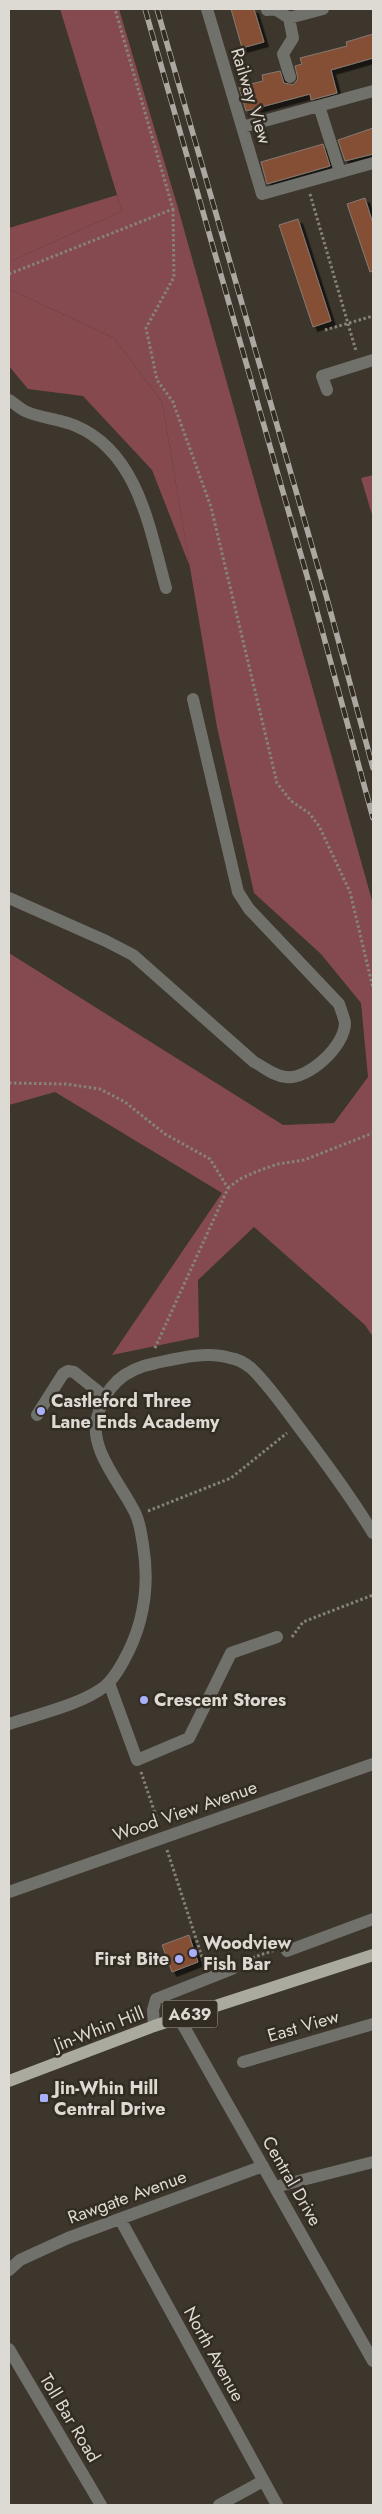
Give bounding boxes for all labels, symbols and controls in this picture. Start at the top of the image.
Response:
street label: Railway View [224,45,278,148]
place label: Castleford Three Lane Ends Academy [51,1388,220,1435]
marker: Castleford Three Lane Ends Academy [35,1405,47,1417]
place label: Crescent Stores [154,1687,286,1713]
marker: Crescent Stores [138,1694,150,1706]
street label: Wood View Avenue [109,1774,261,1848]
place label: Woodview Fish Bar [203,1930,292,1977]
place label: First Bite [94,1946,169,1972]
marker: Woodview Fish Bar [187,1947,199,1959]
marker: First Bite [173,1953,185,1965]
street label: Jin-Whin Hill [48,2000,148,2059]
road number: A639 [162,2000,218,2028]
street label: East View [264,2003,343,2049]
place label: Jin-Whin Hill Central Drive [51,2075,165,2122]
marker: Jin-Whin Hill Central Drive [38,2092,50,2104]
street label: Central Drive [256,2131,328,2231]
street label: Rawgate Avenue [64,2163,190,2231]
street label: North Avenue [177,2302,251,2406]
street label: Toll Bar Road [33,2369,107,2467]

